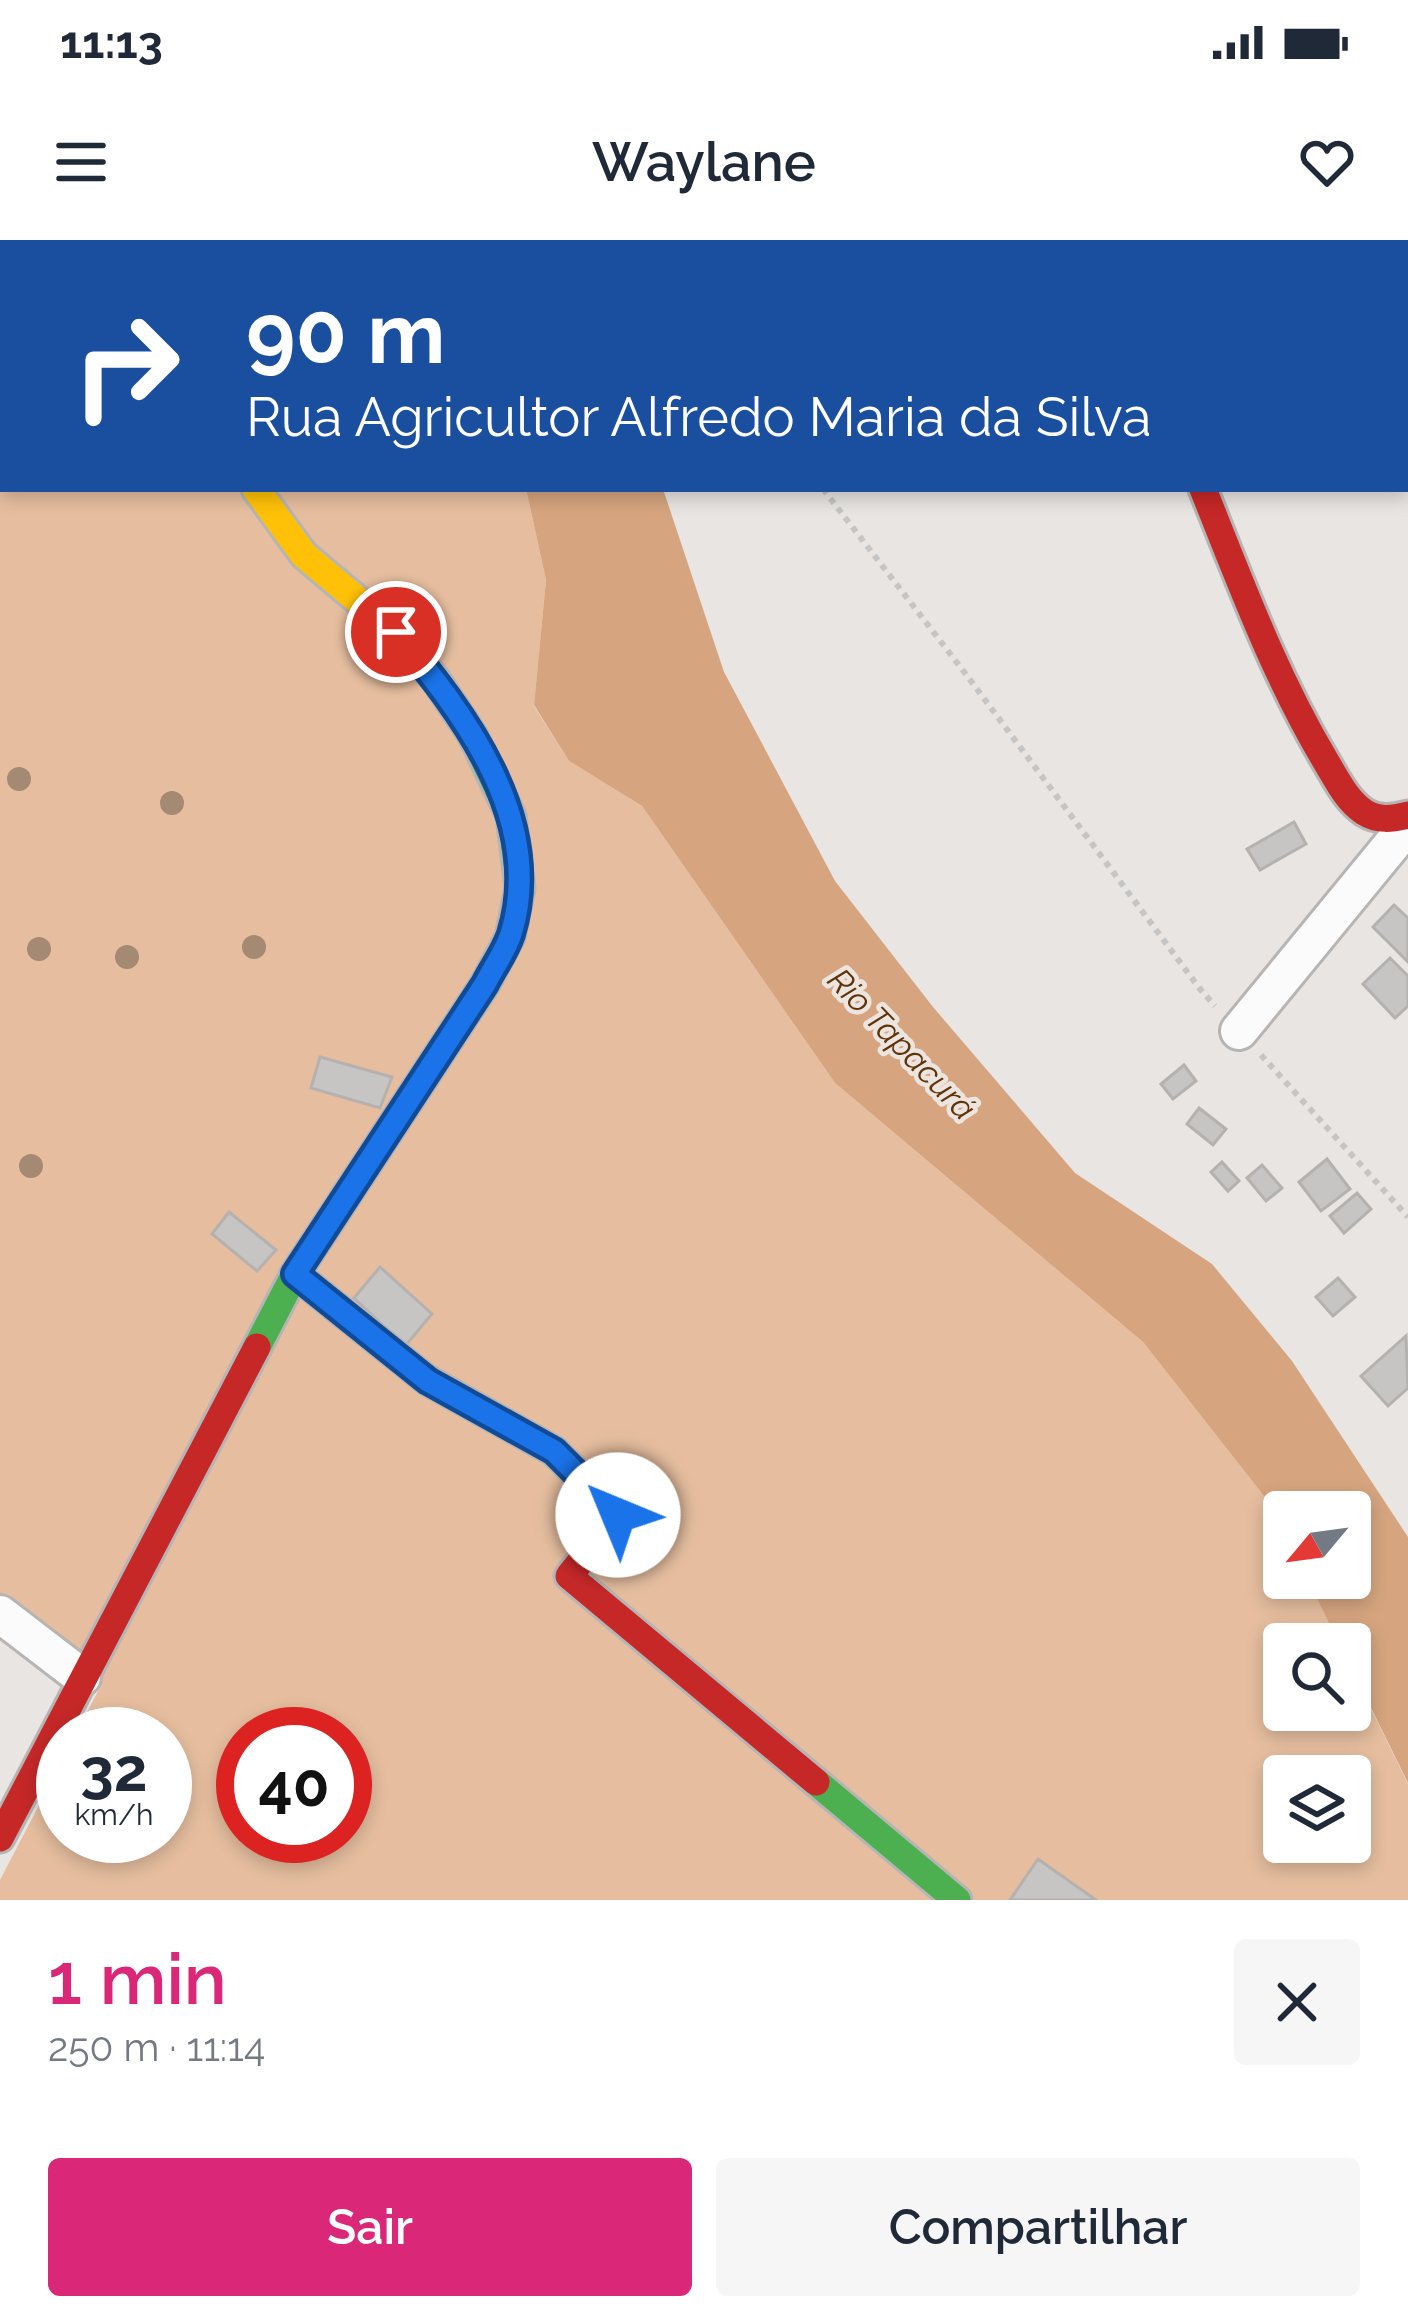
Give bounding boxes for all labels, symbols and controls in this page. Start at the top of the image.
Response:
text: 11:13 [60,16,163,69]
icon: menu [48,129,114,195]
icon: heart [1294,129,1360,195]
text: Waylane [592,130,816,194]
text: 90 m [246,284,445,383]
icon: right [48,288,204,444]
text: Rua Agricultor Alfredo Maria da Silva [246,385,1152,449]
pin [345,581,447,683]
icon: arrive [363,599,429,665]
water label: Rio Tapacurá [820,960,984,1128]
position arrow [555,1452,681,1578]
north arrow [1263,1491,1371,1599]
map controls [1263,1491,1371,1863]
button: search [1263,1623,1371,1731]
speed limit sign: 40 [216,1707,372,1863]
text: 32 [80,1735,148,1805]
button: layers [1263,1755,1371,1863]
text: km/h [74,1797,154,1832]
text: 1 min [48,1936,227,2021]
button: close [1234,1939,1360,2065]
text: 250 m · 11:14 [48,2024,265,2070]
button: Sair [48,2158,692,2296]
button: Compartilhar [716,2158,1360,2296]

